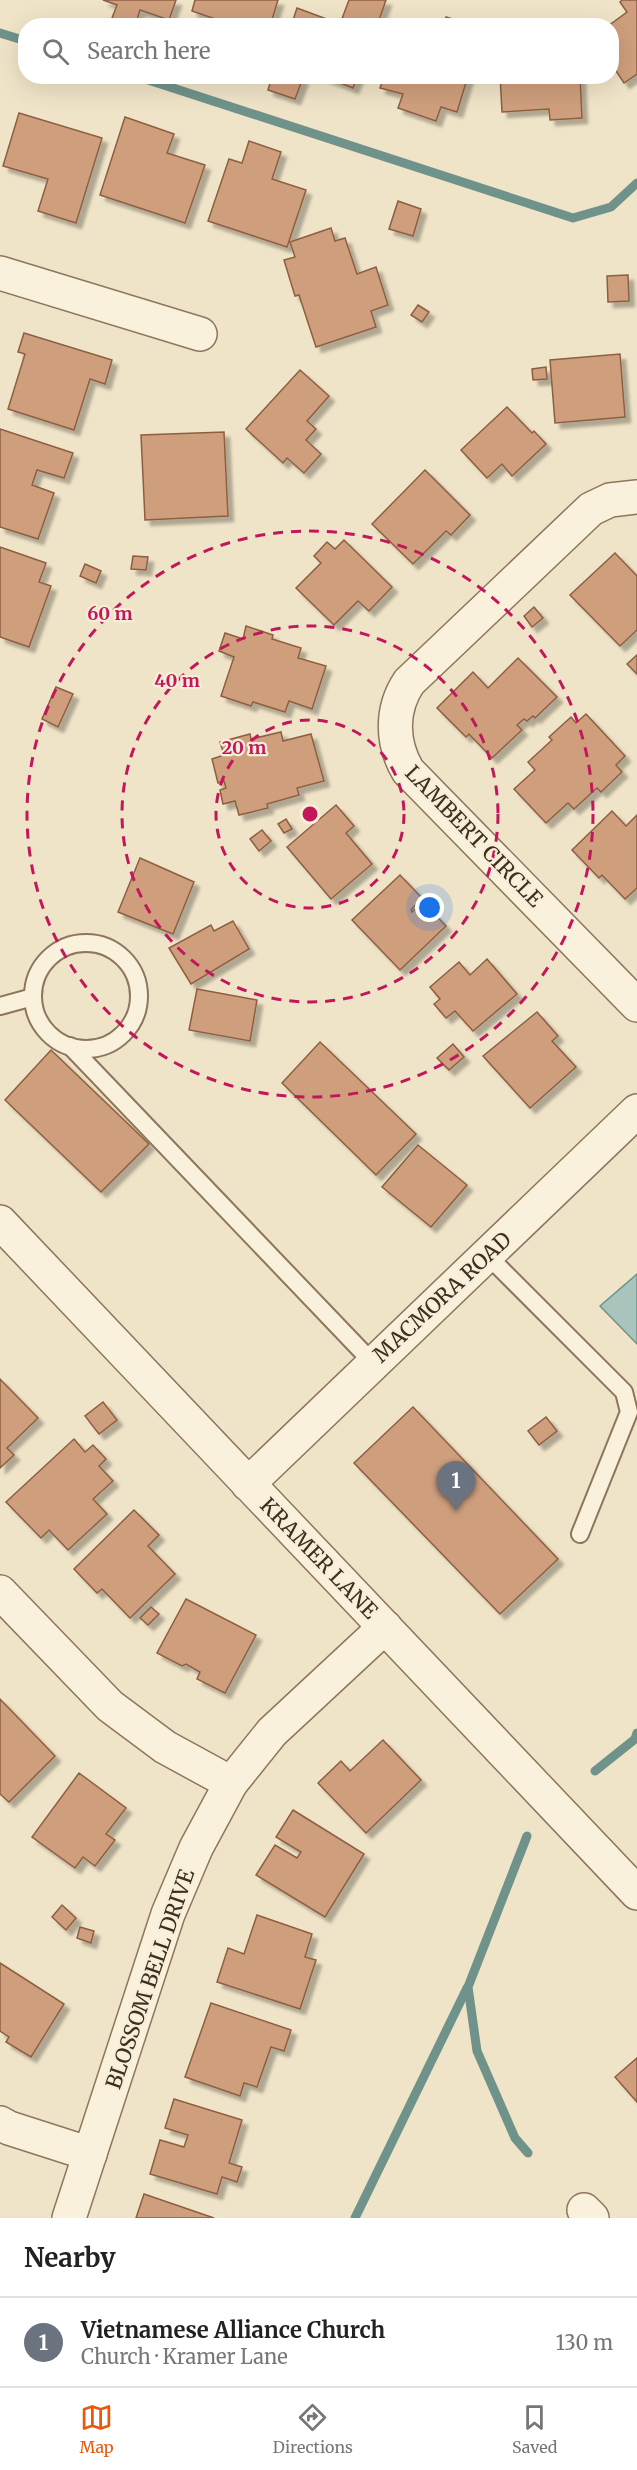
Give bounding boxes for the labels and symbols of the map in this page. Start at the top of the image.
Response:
text: 60 m [87,602,133,625]
text: 40 m [154,669,200,692]
text: 20 m [222,736,266,759]
street label: LAMBERT CIRCLE [400,760,549,913]
centre of rings [300,804,320,824]
your location [415,893,444,922]
street label: MACMORA ROAD [367,1226,517,1368]
pin: 1 [436,1462,476,1511]
street label: KRAMER LANE [254,1492,384,1625]
street label: BLOSSOM BELL DRIVE [100,1865,201,2093]

